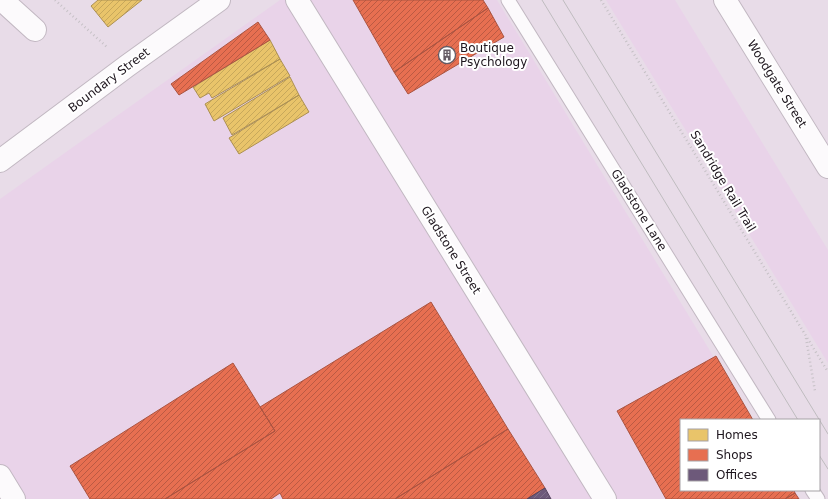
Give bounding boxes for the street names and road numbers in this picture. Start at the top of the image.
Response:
street label: Woodgate Street [744,38,810,131]
street label: Boundary Street [66,45,153,115]
street label: Sandridge Rail Trail [687,128,759,234]
street label: Gladstone Lane [608,167,670,253]
street label: Gladstone Street [418,203,484,297]

